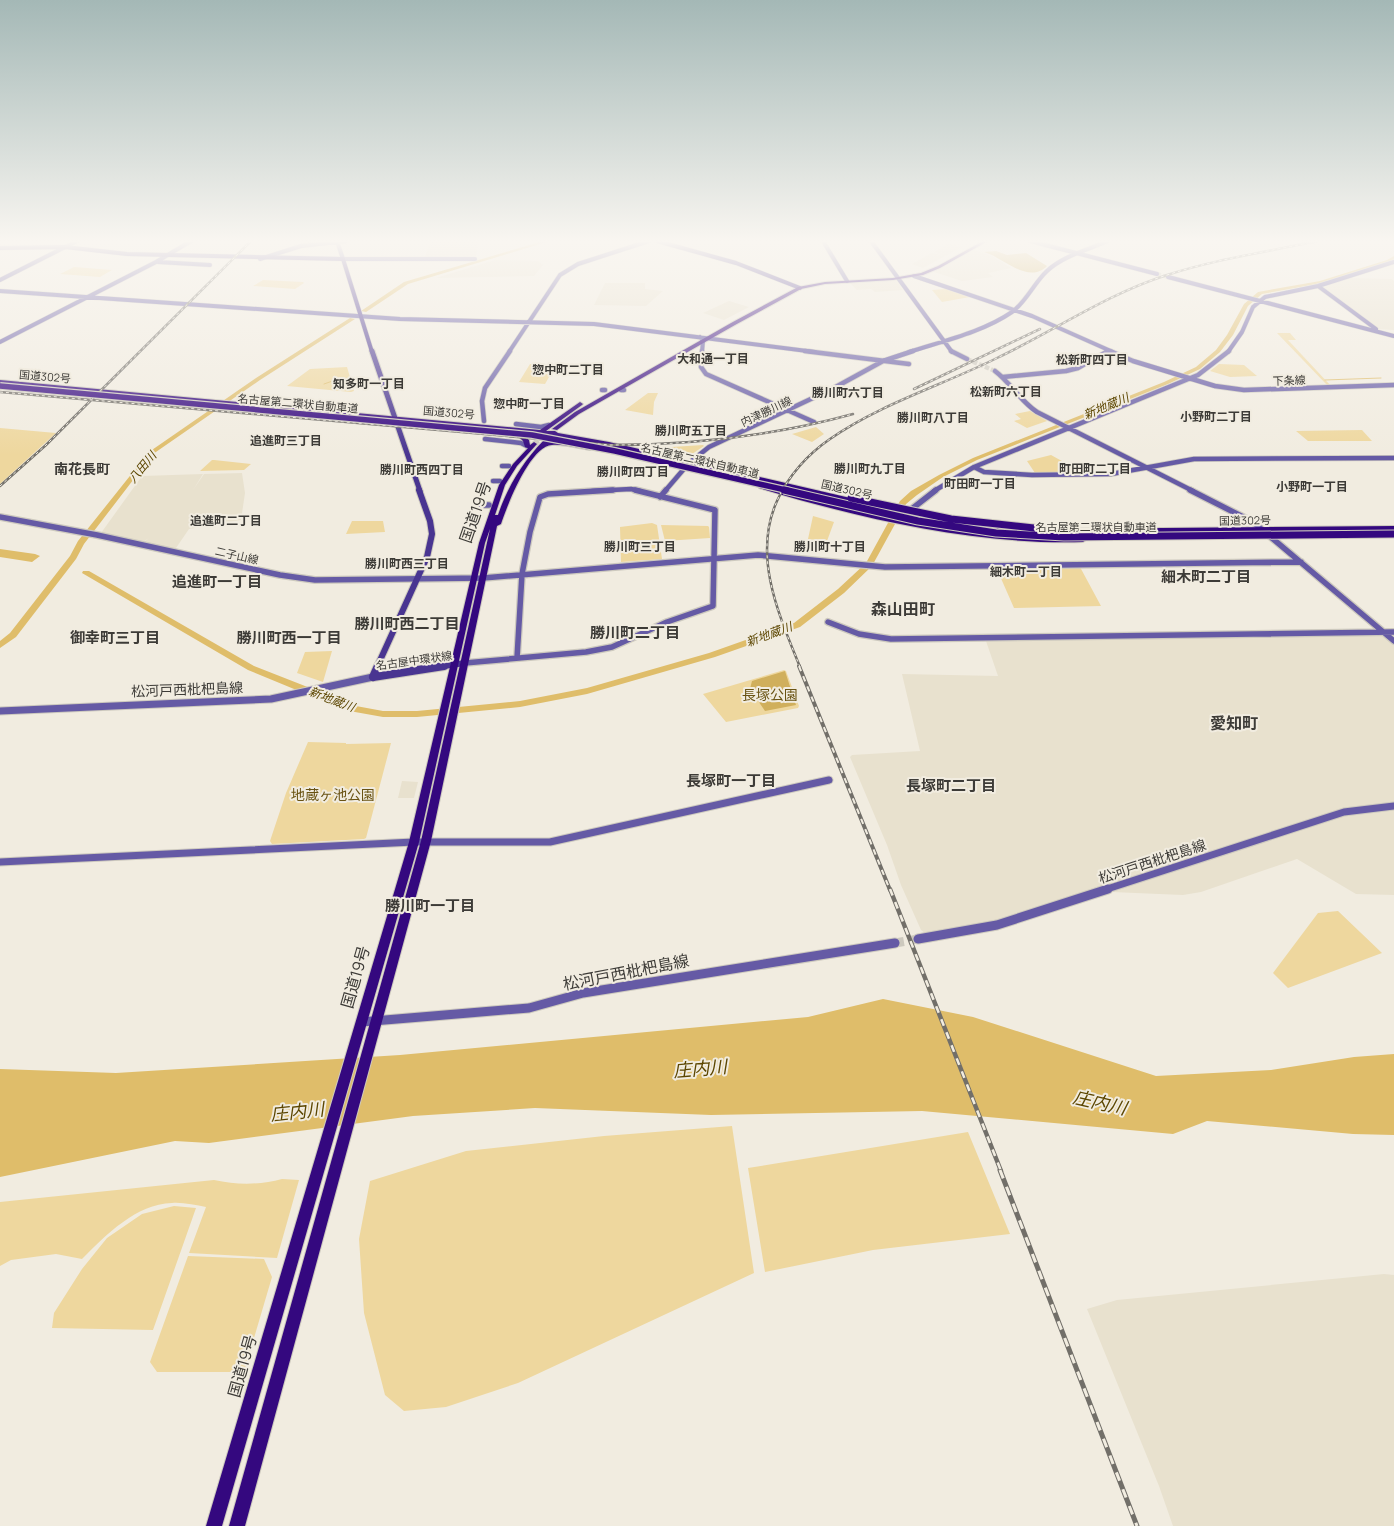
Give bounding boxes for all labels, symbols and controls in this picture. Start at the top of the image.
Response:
district label: 大和通一丁目 [677,350,749,367]
district label: 松新町四丁目 [1056,351,1128,368]
district label: 惣中町二丁目 [532,361,604,378]
street label: 国道302号 [18,366,72,386]
street label: 下条線 [1272,372,1306,388]
district label: 知多町一丁目 [333,375,405,392]
district label: 松新町六丁目 [970,383,1042,400]
district label: 勝川町六丁目 [812,384,884,401]
water label: 新地蔵川 [1081,388,1133,423]
street label: 名古屋第二環状自動車道 [237,390,359,416]
street label: 内津勝川線 [738,393,794,429]
district label: 惣中町一丁目 [493,395,565,412]
street label: 国道302号 [422,402,476,422]
district label: 小野町二丁目 [1180,408,1252,425]
district label: 勝川町八丁目 [897,409,969,426]
district label: 勝川町五丁目 [655,422,727,439]
district label: 追進町三丁目 [250,432,322,449]
street label: 名古屋第二環状自動車道 [639,439,761,481]
water label: 八田川 [124,446,161,486]
district label: 南花長町 [54,459,110,478]
district label: 勝川町九丁目 [834,460,906,477]
district label: 町田町二丁目 [1059,460,1131,477]
district label: 勝川町西四丁目 [380,461,464,478]
district label: 勝川町四丁目 [597,463,669,480]
district label: 町田町一丁目 [944,475,1016,492]
street label: 国道302号 [820,476,874,502]
street label: 国道19号 [454,478,496,546]
district label: 小野町一丁目 [1276,478,1348,495]
district label: 追進町二丁目 [190,512,262,529]
street label: 国道302号 [1219,512,1271,528]
street label: 名古屋第二環状自動車道 [1036,519,1157,534]
district label: 勝川町三丁目 [604,538,676,555]
district label: 勝川町十丁目 [794,538,866,555]
street label: 二子山線 [214,543,260,567]
district label: 勝川町西三丁目 [365,555,449,572]
district label: 細木町一丁目 [990,563,1062,580]
district label: 細木町二丁目 [1161,566,1251,587]
district label: 追進町一丁目 [172,571,262,592]
district label: 森山田町 [871,598,935,620]
district label: 勝川町西二丁目 [354,613,460,634]
water label: 新地蔵川 [744,617,796,650]
district label: 勝川町二丁目 [590,622,680,643]
district label: 御幸町三丁目 [70,627,160,648]
district label: 勝川町西一丁目 [236,627,342,648]
street label: 名古屋中環状線 [375,647,453,673]
street label: 松河戸西枇杷島線 [131,678,243,700]
water label: 新地蔵川 [307,682,359,716]
park label: 長塚公園 [742,685,798,704]
district label: 愛知町 [1210,712,1258,734]
district label: 長塚町一丁目 [686,770,776,791]
district label: 長塚町二丁目 [906,775,996,796]
park label: 地蔵ヶ池公園 [291,785,375,804]
street label: 松河戸西枇杷島線 [1096,835,1208,887]
district label: 勝川町一丁目 [385,895,475,916]
street label: 国道19号 [336,943,374,1011]
street label: 松河戸西枇杷島線 [561,949,691,995]
water label: 庄内川 [672,1054,730,1082]
water label: 庄内川 [1071,1084,1131,1120]
water label: 庄内川 [269,1096,327,1126]
street label: 国道19号 [223,1332,261,1400]

